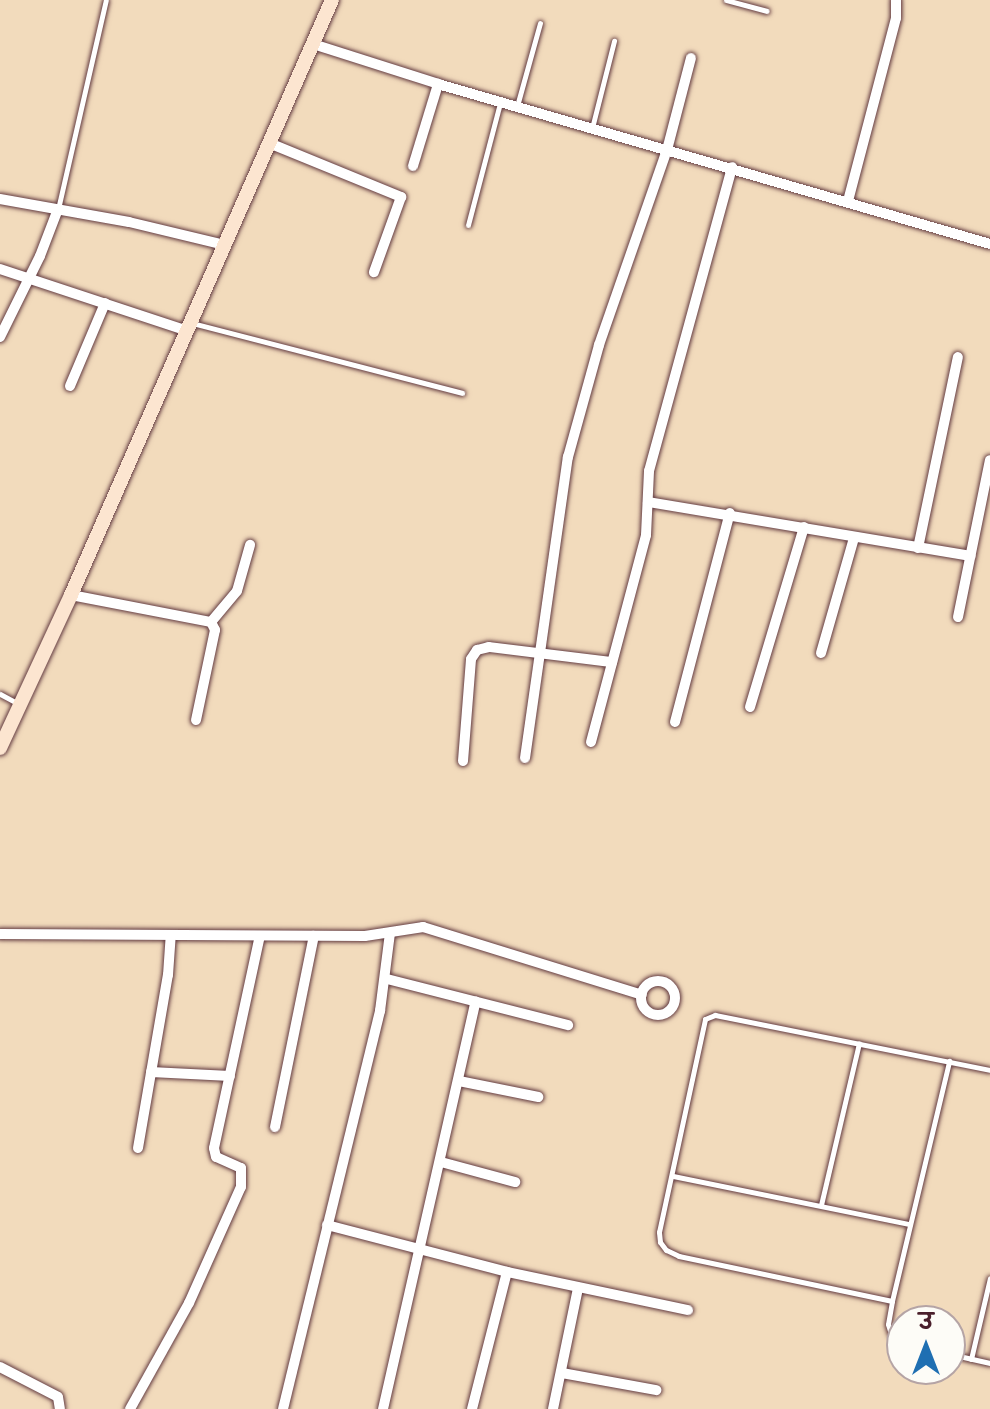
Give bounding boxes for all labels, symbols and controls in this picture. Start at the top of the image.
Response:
north arrow [886,1305,966,1385]
text: उ [919,1309,933,1336]

